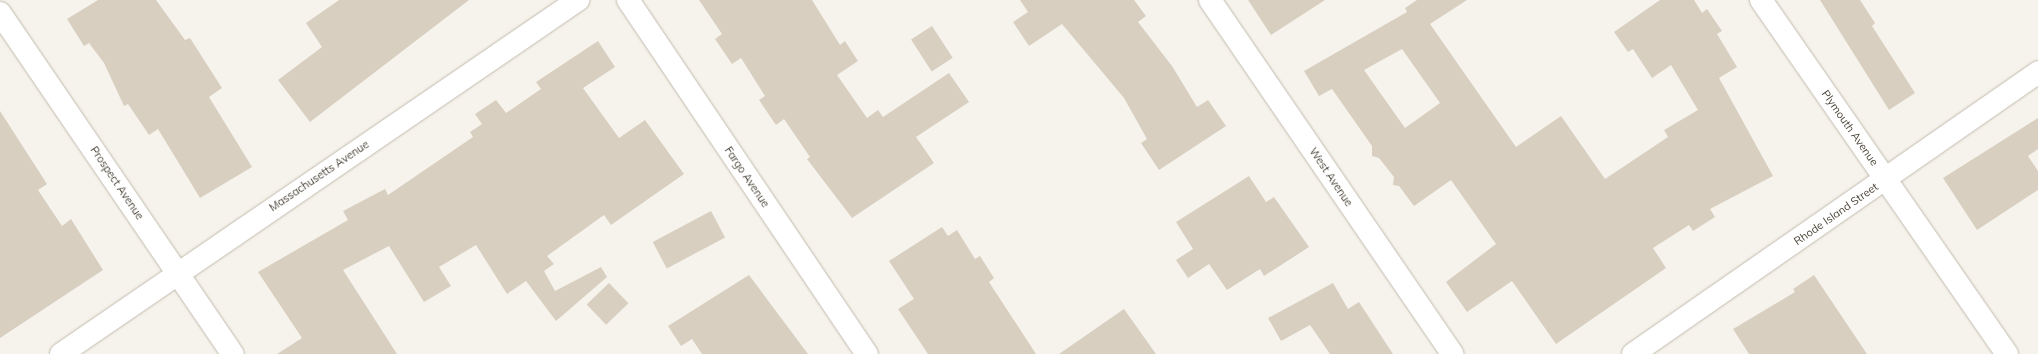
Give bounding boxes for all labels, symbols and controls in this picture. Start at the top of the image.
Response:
street label: Plymouth Avenue [1819,88,1881,168]
street label: Massachusetts Avenue [267,138,371,214]
street label: Prospect Avenue [88,144,146,222]
street label: Fargo Avenue [722,144,772,210]
street label: West Avenue [1307,145,1355,209]
street label: Rhode Island Street [1791,180,1881,248]

